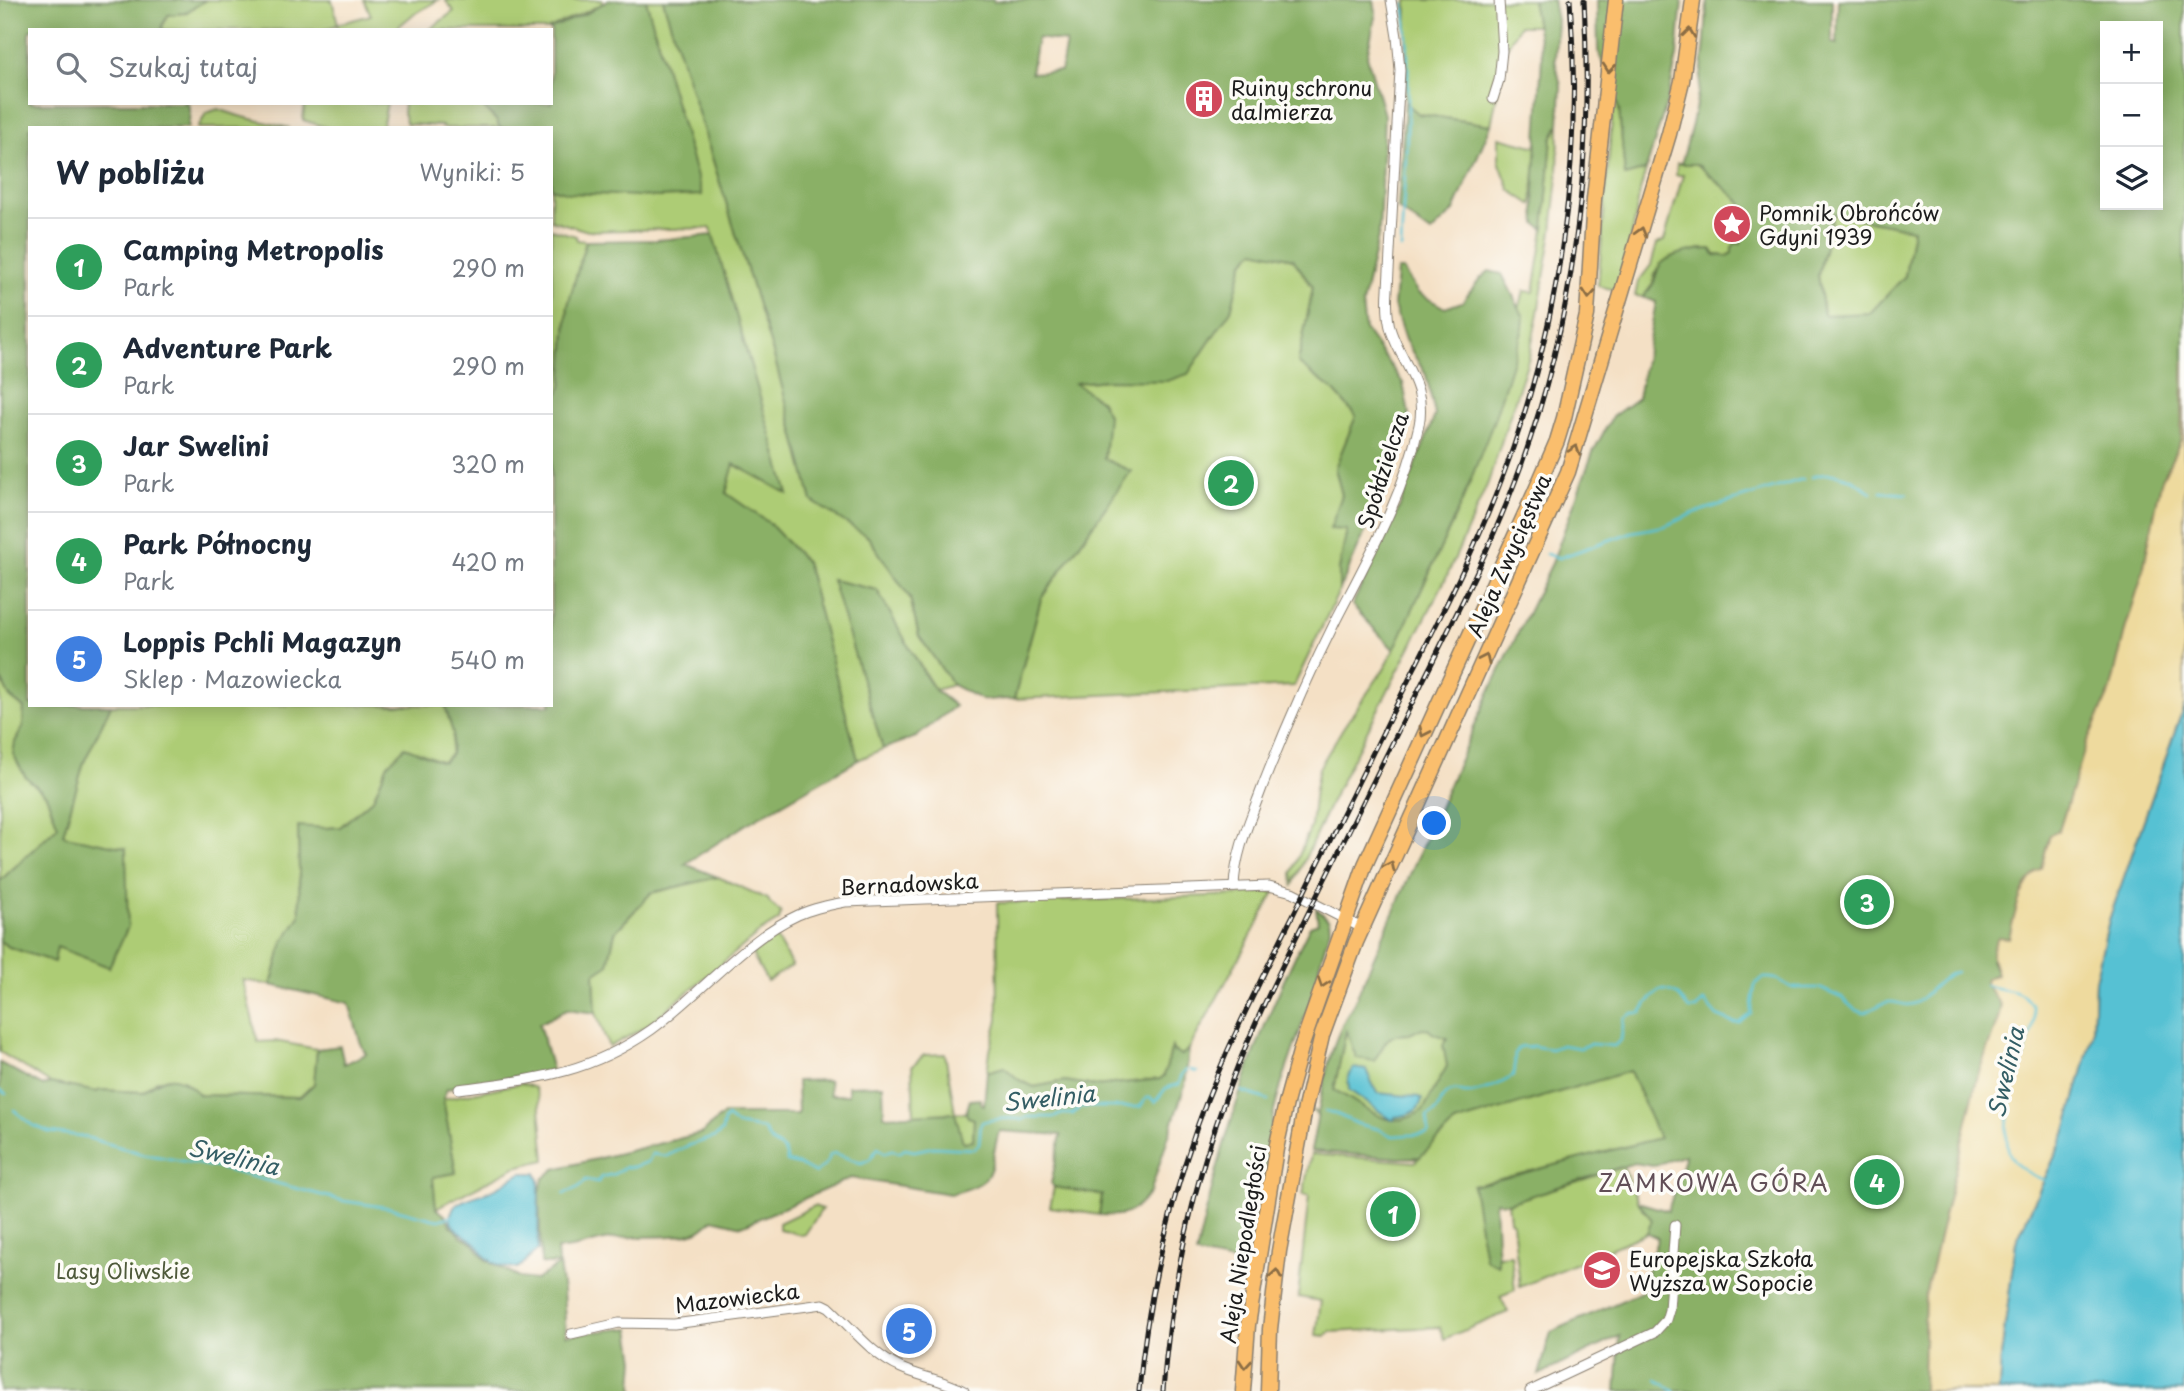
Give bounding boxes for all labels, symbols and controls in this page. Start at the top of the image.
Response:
map controls [2100,21,2163,210]
button: + [2100,21,2163,84]
one-way arrow [1682,27,1697,38]
search box [28,28,553,105]
text: Szukaj tutaj [108,47,258,86]
icon: search [52,48,90,86]
one-way arrow [1602,63,1617,74]
place label: Ruiny schronu dalmierza [1231,71,1372,127]
building icon: Ruiny schronu dalmierza [1183,78,1225,120]
button: − [2100,84,2163,147]
button: layers [2100,147,2163,210]
text: W pobliżu [56,149,205,194]
text: Wyniki: 5 [419,154,525,189]
place label: Pomnik Obrońców Gdyni 1939 [1759,196,1939,252]
place icon: Pomnik Obrońców Gdyni 1939 [1711,203,1753,245]
one-way arrow [1632,227,1647,239]
text: Camping Metropolis [123,230,384,269]
text: 1 [74,250,85,285]
text: 290 m [452,250,525,285]
text: Park [123,269,174,304]
one-way arrow [1582,289,1597,300]
text: Adventure Park [123,328,332,367]
text: 2 [71,348,87,383]
text: 290 m [452,348,525,383]
text: Park [123,367,174,402]
street label: Spółdzielcza [1348,408,1416,532]
text: Jar Swelini [123,426,269,465]
one-way arrow [1567,445,1582,457]
text: 3 [71,446,87,481]
text: 320 m [451,446,525,481]
pin: 2 [1208,457,1254,509]
text: Park [123,465,174,500]
street label: Aleja Zwycięstwa [1458,468,1558,642]
text: Park Północny [123,524,312,563]
text: 4 [71,544,87,579]
text: 420 m [451,544,525,579]
text: Park [123,563,174,598]
text: Loppis Pchli Magazyn [123,622,402,661]
text: 5 [72,642,86,677]
text: 540 m [449,642,525,677]
one-way arrow [1477,654,1491,666]
text: Sklep · Mazowiecka [123,661,341,696]
one-way arrow [1419,725,1433,737]
your location [1417,806,1451,840]
one-way arrow [1382,861,1396,873]
street label: Bernadowska [839,863,979,903]
pin: 3 [1844,876,1890,928]
one-way arrow [1317,976,1331,988]
water label: Swelinia [1978,1022,2033,1121]
water label: Swelinia [1001,1075,1098,1119]
water label: Swelinia [185,1129,284,1184]
street label: Aleja Niepodległości [1211,1143,1273,1345]
pin: 4 [1854,1156,1900,1208]
district label: ZAMKOWA GÓRA [1598,1165,1830,1200]
pin: 1 [1370,1188,1416,1240]
place label: Europejska Szkoła Wyższa w Sopocie [1629,1242,1813,1298]
school or university icon: Europejska Szkoła Wyższa w Sopocie [1581,1249,1623,1291]
park label: Lasy Oliwskie [56,1254,190,1286]
one-way arrow [1268,1268,1283,1280]
street label: Mazowiecka [673,1274,801,1320]
pin: 5 [886,1305,932,1357]
one-way arrow [1238,1359,1253,1370]

